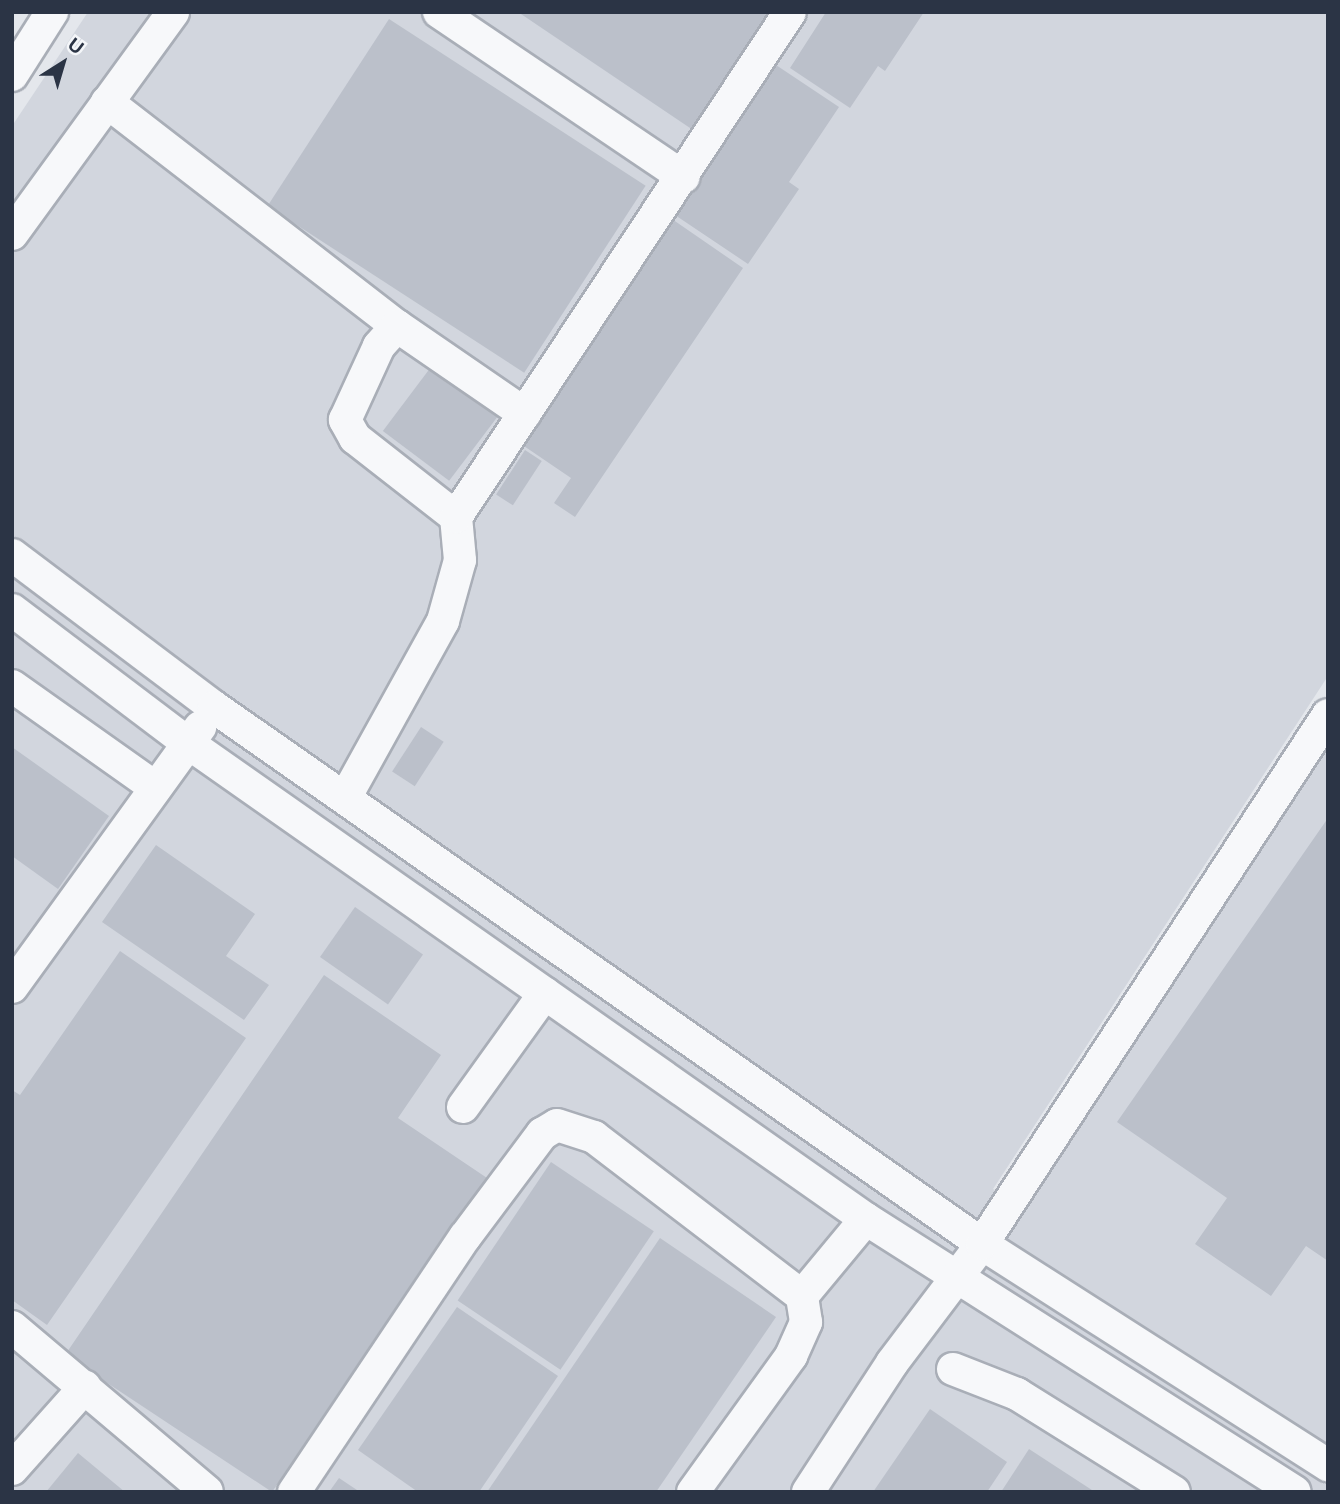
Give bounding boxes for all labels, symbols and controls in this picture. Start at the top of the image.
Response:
north arrow [28,28,98,98]
text: U [64,33,88,58]

